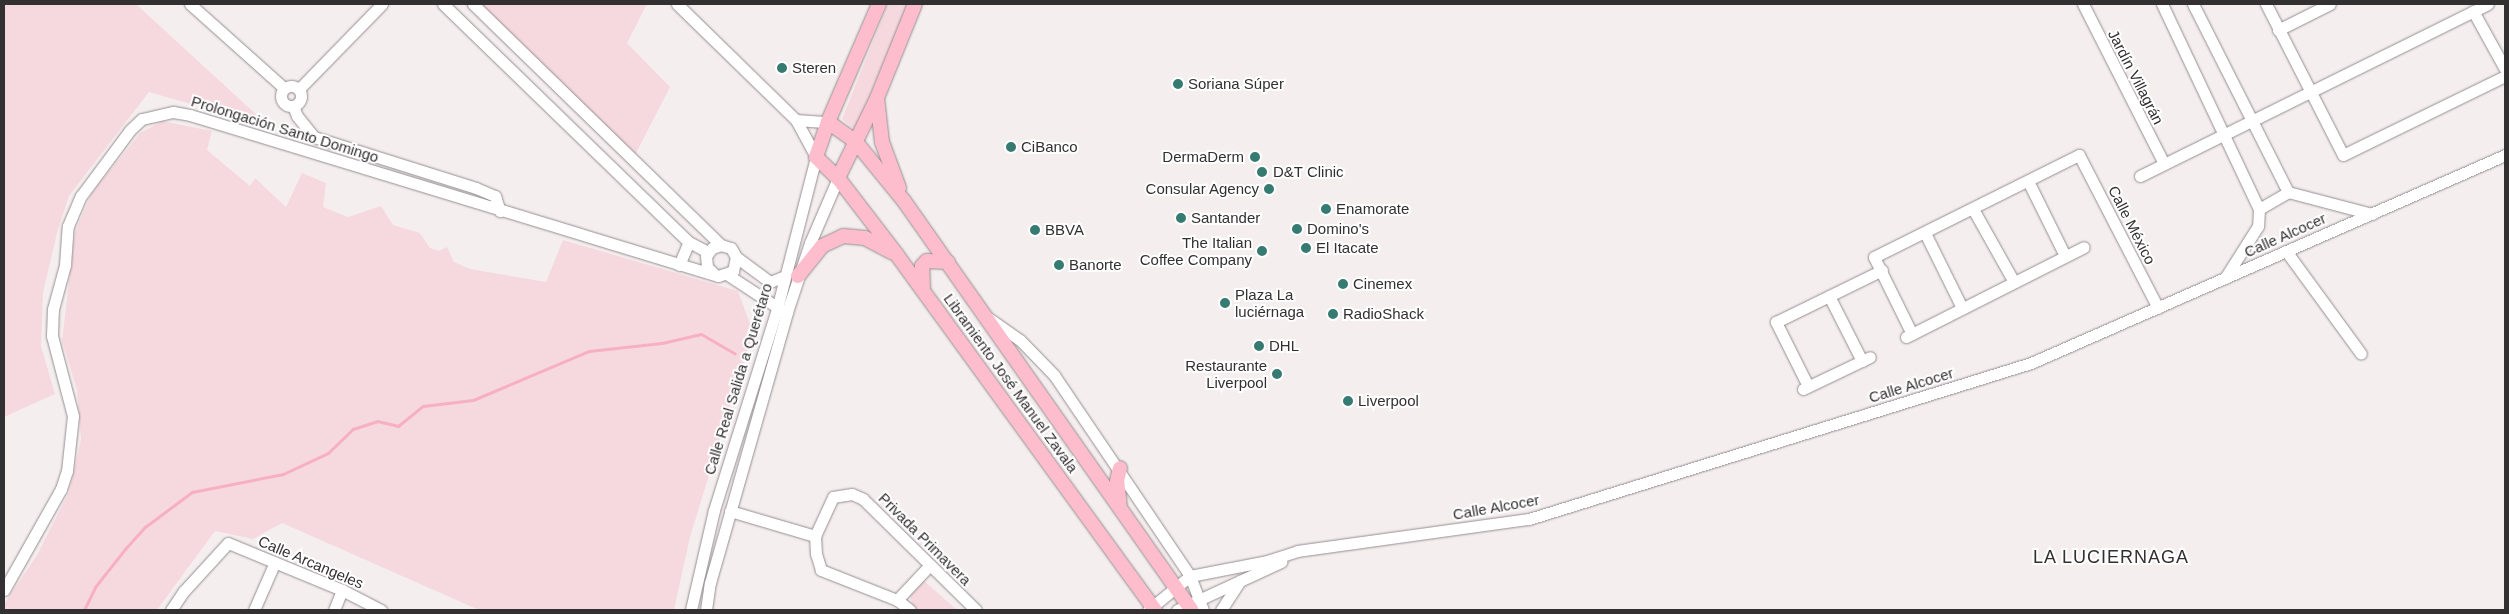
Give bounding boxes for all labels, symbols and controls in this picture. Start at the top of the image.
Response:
street label: Jardín Villagrán [2104,27,2168,127]
place label: Steren [792,59,836,77]
marker: Steren [776,62,788,74]
place label: Soriana Súper [1188,75,1284,93]
marker: Soriana Súper [1172,78,1184,90]
street label: Prolongación Santo Domingo [189,92,381,166]
place label: CiBanco [1021,138,1078,156]
marker: CiBanco [1005,141,1017,153]
place label: DermaDerm [1162,148,1244,166]
marker: DermaDerm [1248,150,1262,164]
place label: D&T Clinic [1273,163,1344,181]
marker: D&T Clinic [1255,165,1269,179]
place label: Consular Agency [1145,180,1259,198]
marker: Consular Agency [1263,183,1275,195]
street label: Calle México [2104,183,2160,267]
place label: Enamorate [1336,200,1409,218]
marker: Enamorate [1320,203,1332,215]
place label: Santander [1191,209,1260,227]
street label: Calle Alcocer [2241,209,2329,261]
marker: Santander [1175,212,1187,224]
place label: Domino's [1307,220,1369,238]
place label: BBVA [1045,221,1084,239]
marker: Domino's [1291,223,1303,235]
marker: BBVA [1029,224,1041,236]
place label: The Italian Coffee Company [1140,233,1252,268]
place label: El Itacate [1316,239,1379,257]
marker: El Itacate [1300,242,1312,254]
marker: The Italian Coffee Company [1256,245,1268,257]
place label: Banorte [1069,256,1122,274]
marker: Banorte [1053,259,1065,271]
place label: Cinemex [1353,275,1412,293]
marker: Cinemex [1337,278,1349,290]
street label: Calle Real Salida a Querétaro [700,281,776,477]
place label: Plaza La luciérnaga [1235,285,1304,320]
street label: Libramiento José Manuel Zavala [940,290,1082,476]
marker: Plaza La luciérnaga [1219,297,1231,309]
place label: RadioShack [1343,305,1424,323]
marker: RadioShack [1327,308,1339,320]
place label: DHL [1269,337,1299,355]
marker: DHL [1253,340,1265,352]
place label: Restaurante Liverpool [1185,356,1267,391]
street label: Calle Alcocer [1866,363,1956,407]
marker: Restaurante Liverpool [1271,368,1283,380]
place label: Liverpool [1358,392,1419,410]
marker: Liverpool [1342,395,1354,407]
street label: Privada Primavera [875,489,975,589]
street label: Calle Alcocer [1451,490,1541,524]
street label: Calle Arcangeles [255,532,367,592]
district label: LA LUCIERNAGA [2031,546,2191,568]

